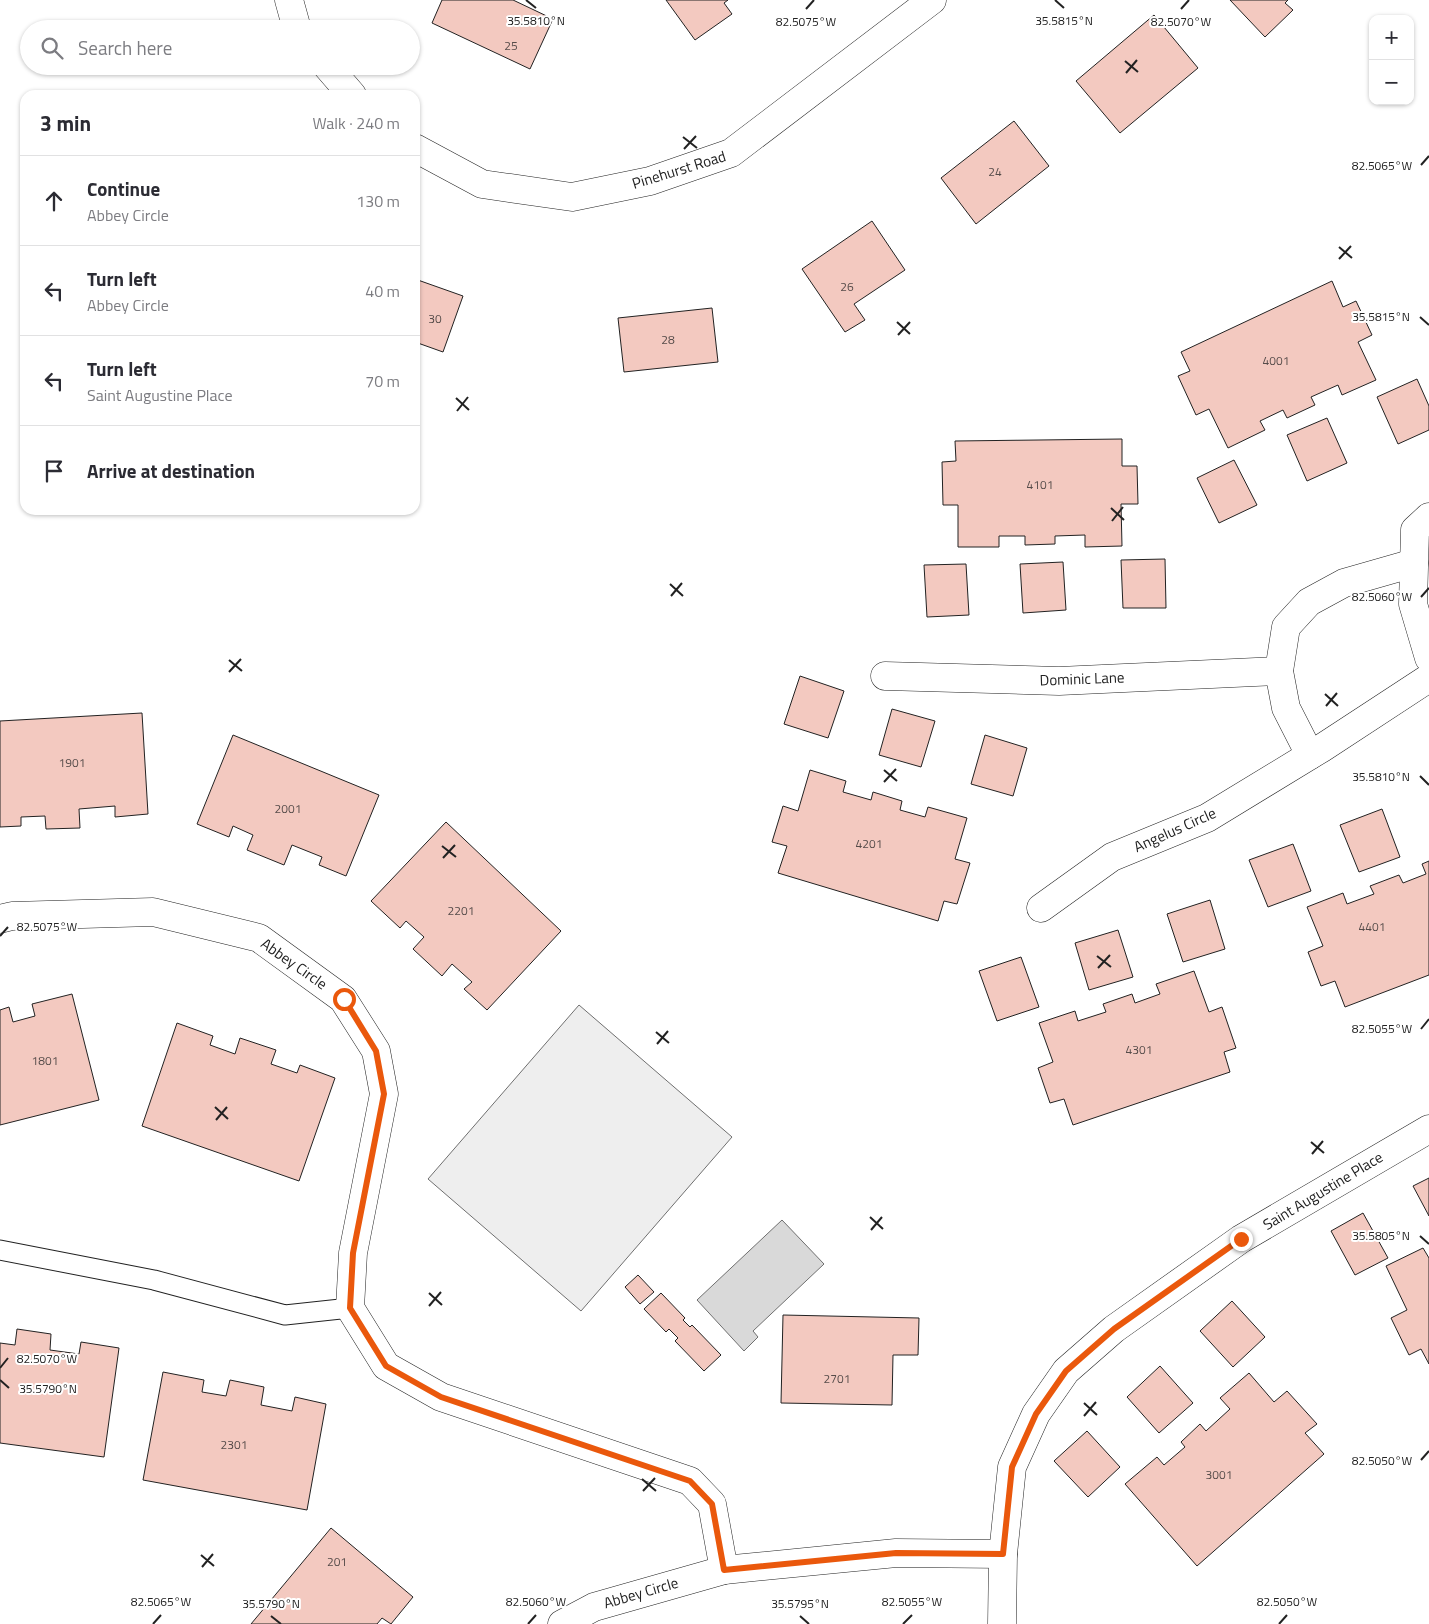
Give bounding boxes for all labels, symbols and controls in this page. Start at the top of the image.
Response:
text: 35.5810°N [507,11,565,30]
text: 35.5815°N [1035,11,1093,30]
text: 82.5075°W [776,12,836,31]
text: 82.5070°W [1151,12,1211,31]
map controls [1369,15,1414,105]
button: + [1369,15,1414,60]
search box [20,20,420,75]
text: Search here [78,33,172,62]
icon: search [38,34,66,62]
house number: 25 [504,36,518,55]
button: − [1369,60,1414,105]
text: 3 min [40,107,91,139]
text: Walk · 240 m [312,111,400,135]
street label: Pinehurst Road [629,144,729,195]
text: 82.5065°W [1352,156,1412,175]
house number: 24 [988,162,1002,181]
text: Continue [87,174,160,203]
icon: ahead [40,187,68,215]
text: 130 m [356,189,400,213]
text: Abbey Circle [87,203,169,227]
text: Turn left [87,264,157,293]
icon: left [40,277,68,305]
house number: 26 [840,277,854,296]
text: 40 m [365,279,400,303]
text: Abbey Circle [87,293,169,317]
text: 35.5815°N [1352,307,1410,326]
house number: 30 [428,309,442,328]
house number: 28 [661,330,675,349]
house number: 4001 [1263,351,1289,370]
text: Turn left [87,354,157,383]
icon: left [40,367,68,395]
text: 70 m [365,369,400,393]
text: Saint Augustine Place [87,383,233,407]
text: Arrive at destination [87,456,255,485]
icon: arrive [40,457,68,485]
house number: 4101 [1027,475,1053,494]
text: 82.5060°W [1352,587,1412,606]
street label: Dominic Lane [1039,666,1125,691]
house number: 1901 [59,753,85,772]
text: 35.5810°N [1352,767,1410,786]
house number: 2001 [275,799,301,818]
street label: Angelus Circle [1130,801,1220,858]
house number: 4201 [856,834,882,853]
house number: 2201 [448,901,474,920]
text: 82.5075°W [17,917,77,936]
house number: 4401 [1359,917,1385,936]
street label: Abbey Circle [256,932,332,995]
route start [333,988,356,1011]
text: 82.5055°W [1352,1019,1412,1038]
house number: 4301 [1126,1040,1152,1059]
house number: 1801 [32,1051,58,1070]
street label: Saint Augustine Place [1258,1146,1387,1236]
text: 35.5805°N [1352,1226,1410,1245]
route end [1230,1228,1253,1251]
text: 82.5070°W [17,1349,77,1368]
house number: 2701 [824,1369,850,1388]
text: 35.5790°N [19,1379,77,1398]
house number: 2301 [221,1435,247,1454]
text: 82.5050°W [1352,1451,1412,1470]
house number: 3001 [1206,1465,1232,1484]
house number: 201 [327,1552,347,1571]
street label: Abbey Circle [601,1571,681,1614]
text: 82.5065°W [131,1592,191,1611]
text: 82.5060°W [506,1592,566,1611]
text: 82.5055°W [882,1592,942,1611]
text: 82.5050°W [1257,1592,1317,1611]
text: 35.5790°N [242,1594,300,1613]
text: 35.5795°N [771,1594,829,1613]

